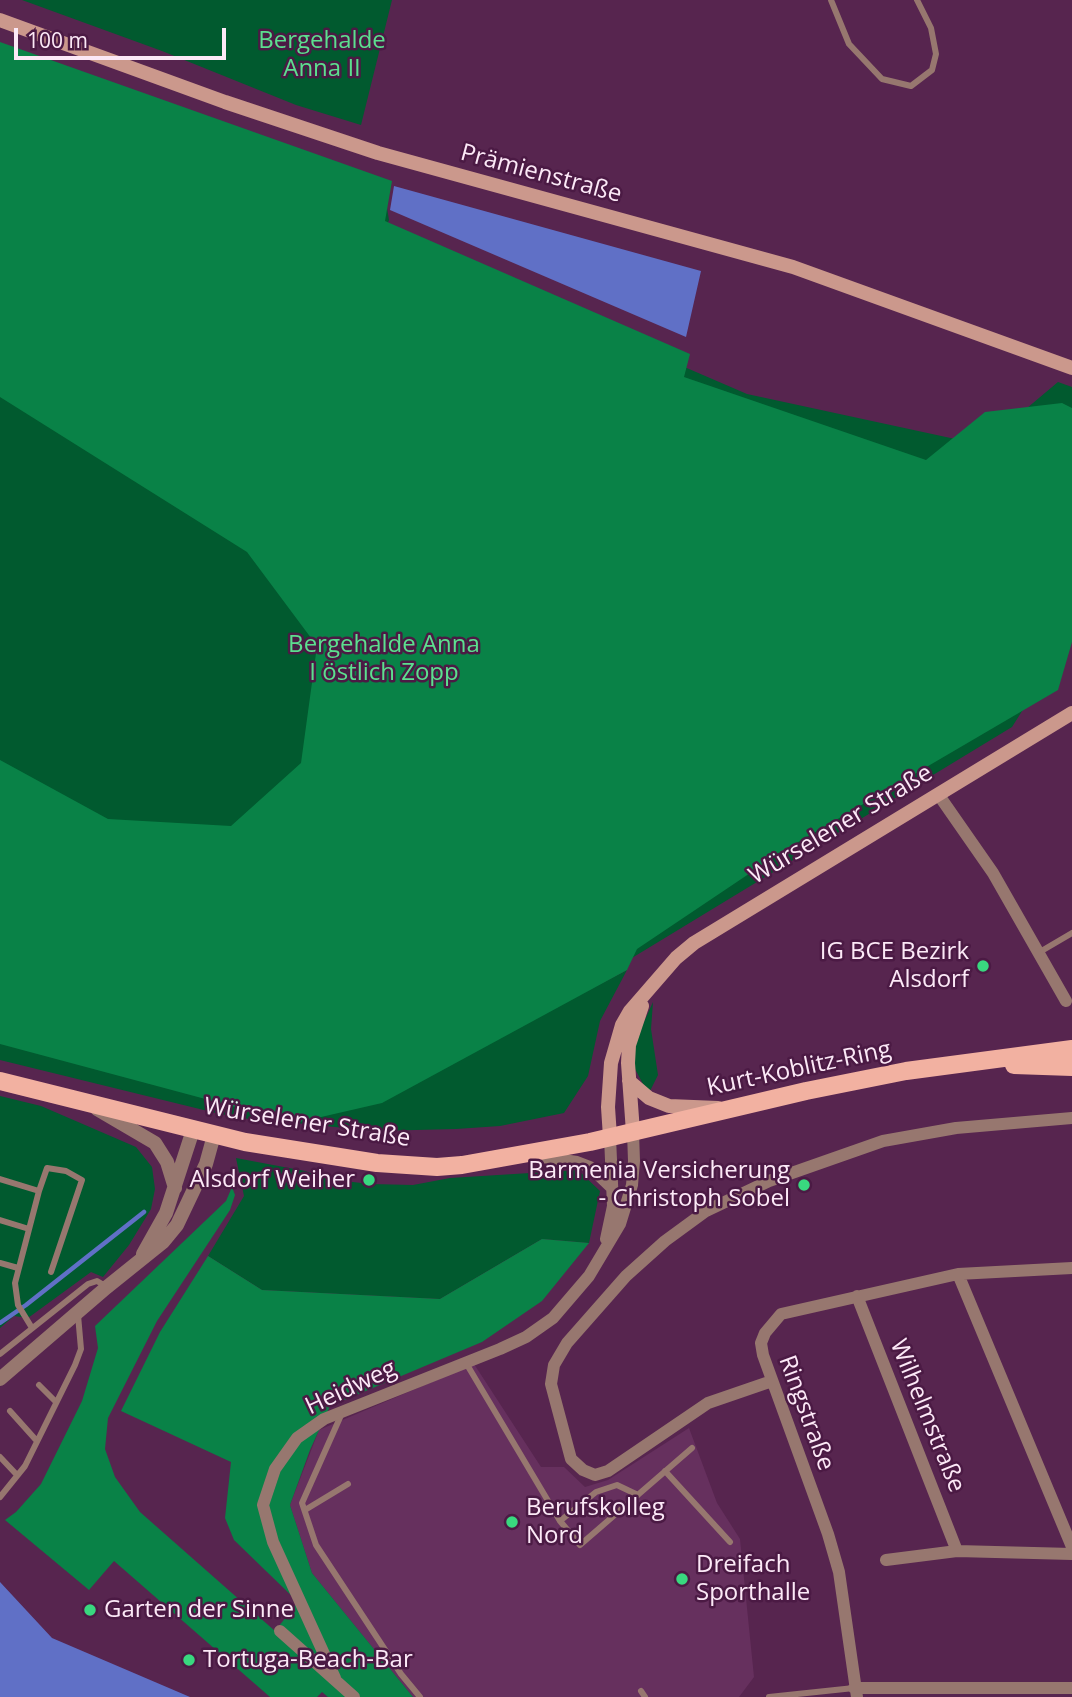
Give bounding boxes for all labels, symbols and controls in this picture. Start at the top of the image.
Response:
scale bar [18,14,229,58]
text: 100 m [27,26,88,54]
park label: Bergehalde Anna II [258,27,386,83]
street label: Prämienstraße [457,139,625,209]
park label: Bergehalde Anna I östlich Zopp [288,631,480,687]
street label: Würselener Straße [744,759,938,891]
place label: IG BCE Bezirk Alsdorf [820,938,969,994]
marker: IG BCE Bezirk Alsdorf [975,958,991,974]
street label: Kurt-Koblitz-Ring [704,1035,894,1103]
street label: Würselener Straße [202,1092,412,1154]
place label: Barmenia Versicherung - Christoph Sobel [528,1157,790,1213]
place label: Alsdorf Weiher [189,1166,355,1194]
marker: Alsdorf Weiher [361,1172,377,1188]
marker: Barmenia Versicherung - Christoph Sobel [796,1177,812,1193]
street label: Wilhelmstraße [883,1335,971,1497]
street label: Ringstraße [772,1352,840,1474]
street label: Heidweg [301,1354,401,1422]
place label: Berufskolleg Nord [526,1494,665,1550]
marker: Berufskolleg Nord [504,1514,520,1530]
place label: Dreifach Sporthalle [696,1551,810,1607]
marker: Dreifach Sporthalle [674,1571,690,1587]
place label: Garten der Sinne [104,1596,294,1624]
marker: Garten der Sinne [82,1602,98,1618]
place label: Tortuga-Beach-Bar [203,1646,413,1674]
marker: Tortuga-Beach-Bar [181,1652,197,1668]

